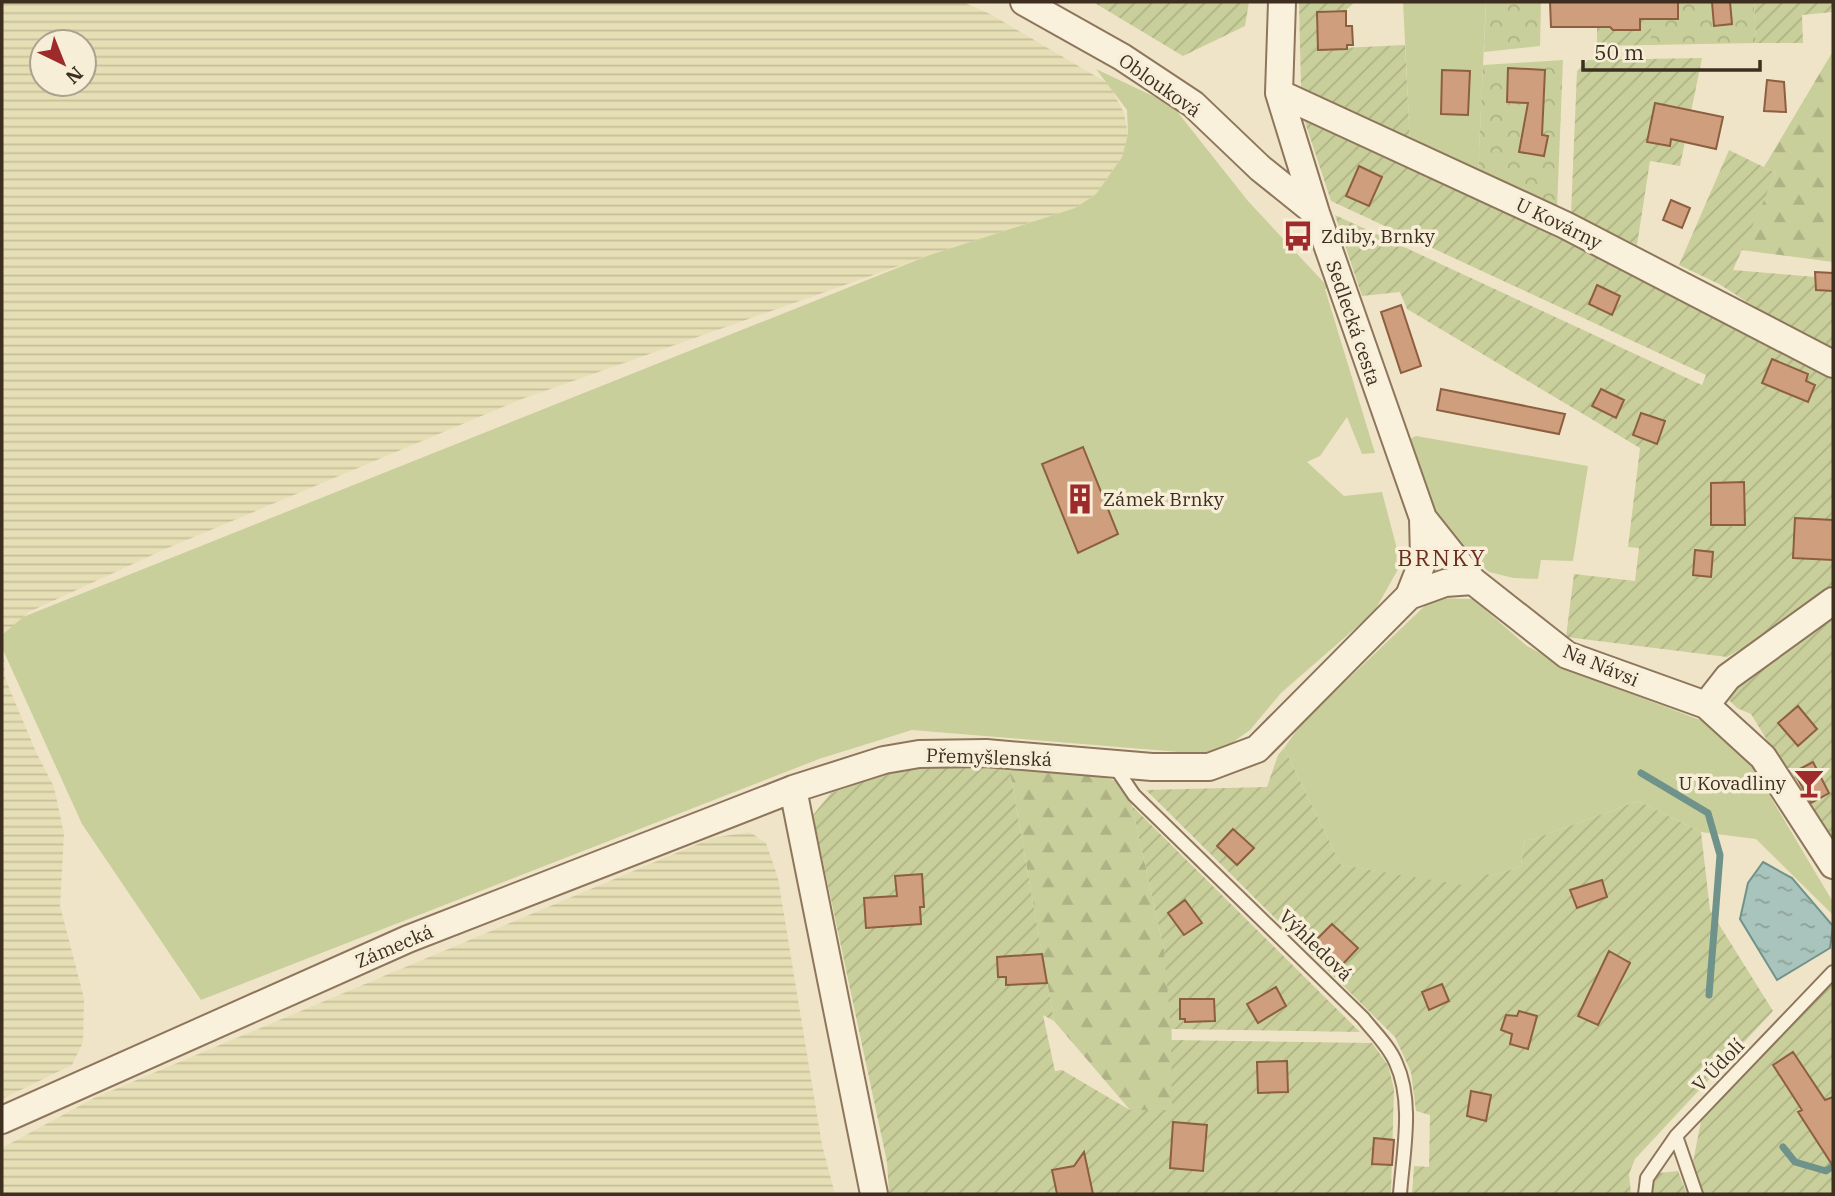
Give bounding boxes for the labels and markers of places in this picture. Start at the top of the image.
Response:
bus stop icon: Zdiby, Brnky [1281,219,1315,253]
place label: Zdiby, Brnky [1321,224,1436,248]
building icon: Zámek Brnky [1063,482,1097,516]
place label: Zámek Brnky [1103,487,1225,511]
bar icon: U Kovadliny [1792,766,1826,800]
place label: U Kovadliny [1679,771,1787,795]

